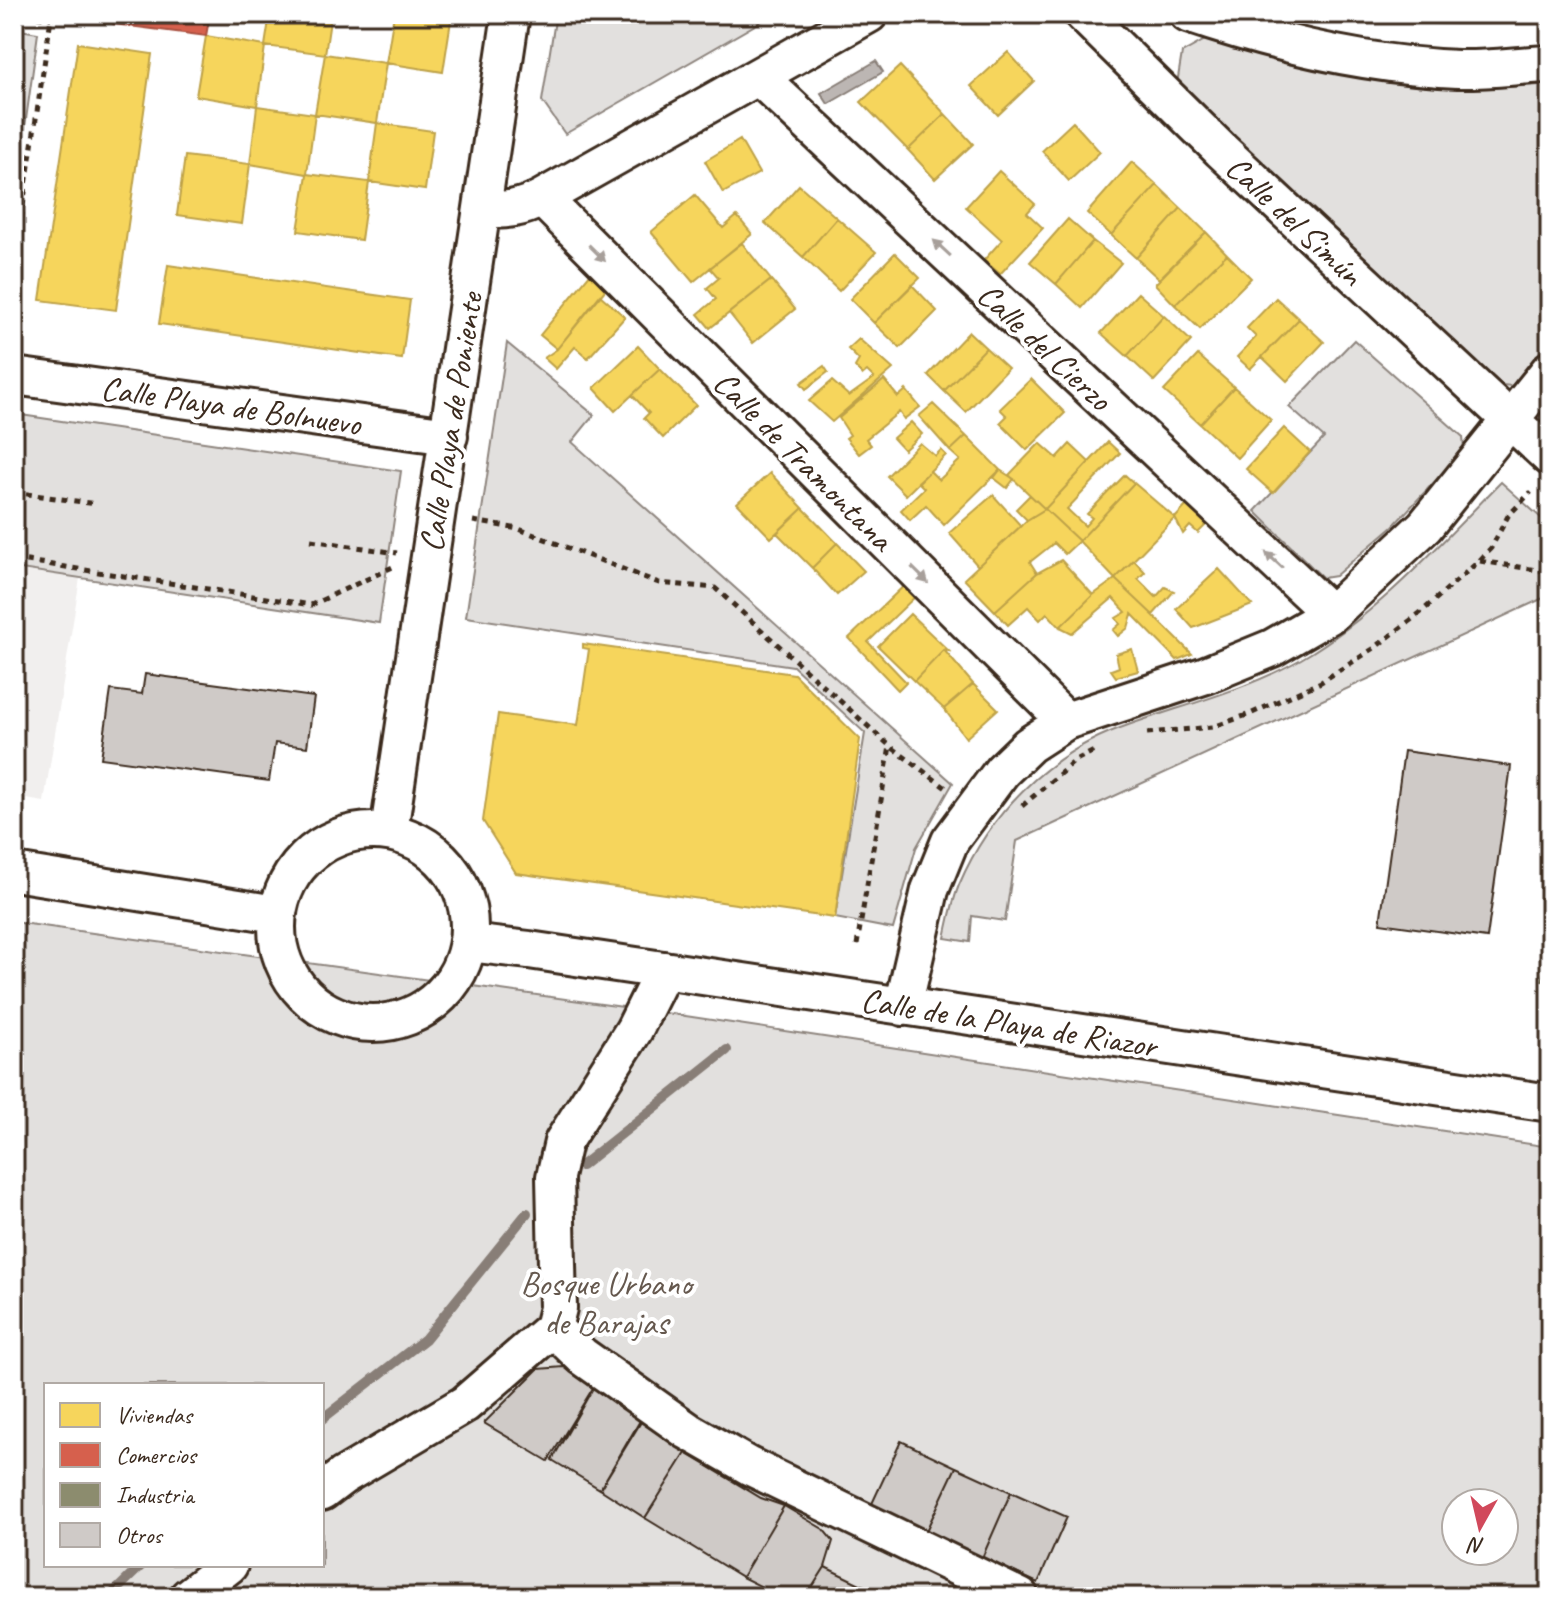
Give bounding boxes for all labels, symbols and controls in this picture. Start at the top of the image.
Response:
street label: Calle del Simún [1217,146,1374,296]
one-way arrow [933,240,952,258]
one-way arrow [587,243,606,262]
street label: Calle del Cierzo [968,273,1122,421]
street label: Calle Playa de Poniente [409,288,492,555]
street label: Calle de Tramontana [704,361,904,561]
street label: Calle Playa de Bolnuevo [98,366,365,445]
one-way arrow [1265,552,1284,570]
one-way arrow [910,565,929,584]
street label: Calle de la Playa de Riazor [858,978,1162,1067]
park label: Bosque Urbano de Barajas [520,1262,696,1344]
legend [44,1383,324,1567]
text: Viviendas [116,1400,194,1430]
text: Comercios [116,1440,199,1470]
text: Industria [116,1480,196,1510]
north arrow [1440,1487,1520,1567]
text: Otros [116,1520,163,1550]
text: N [1465,1531,1486,1561]

